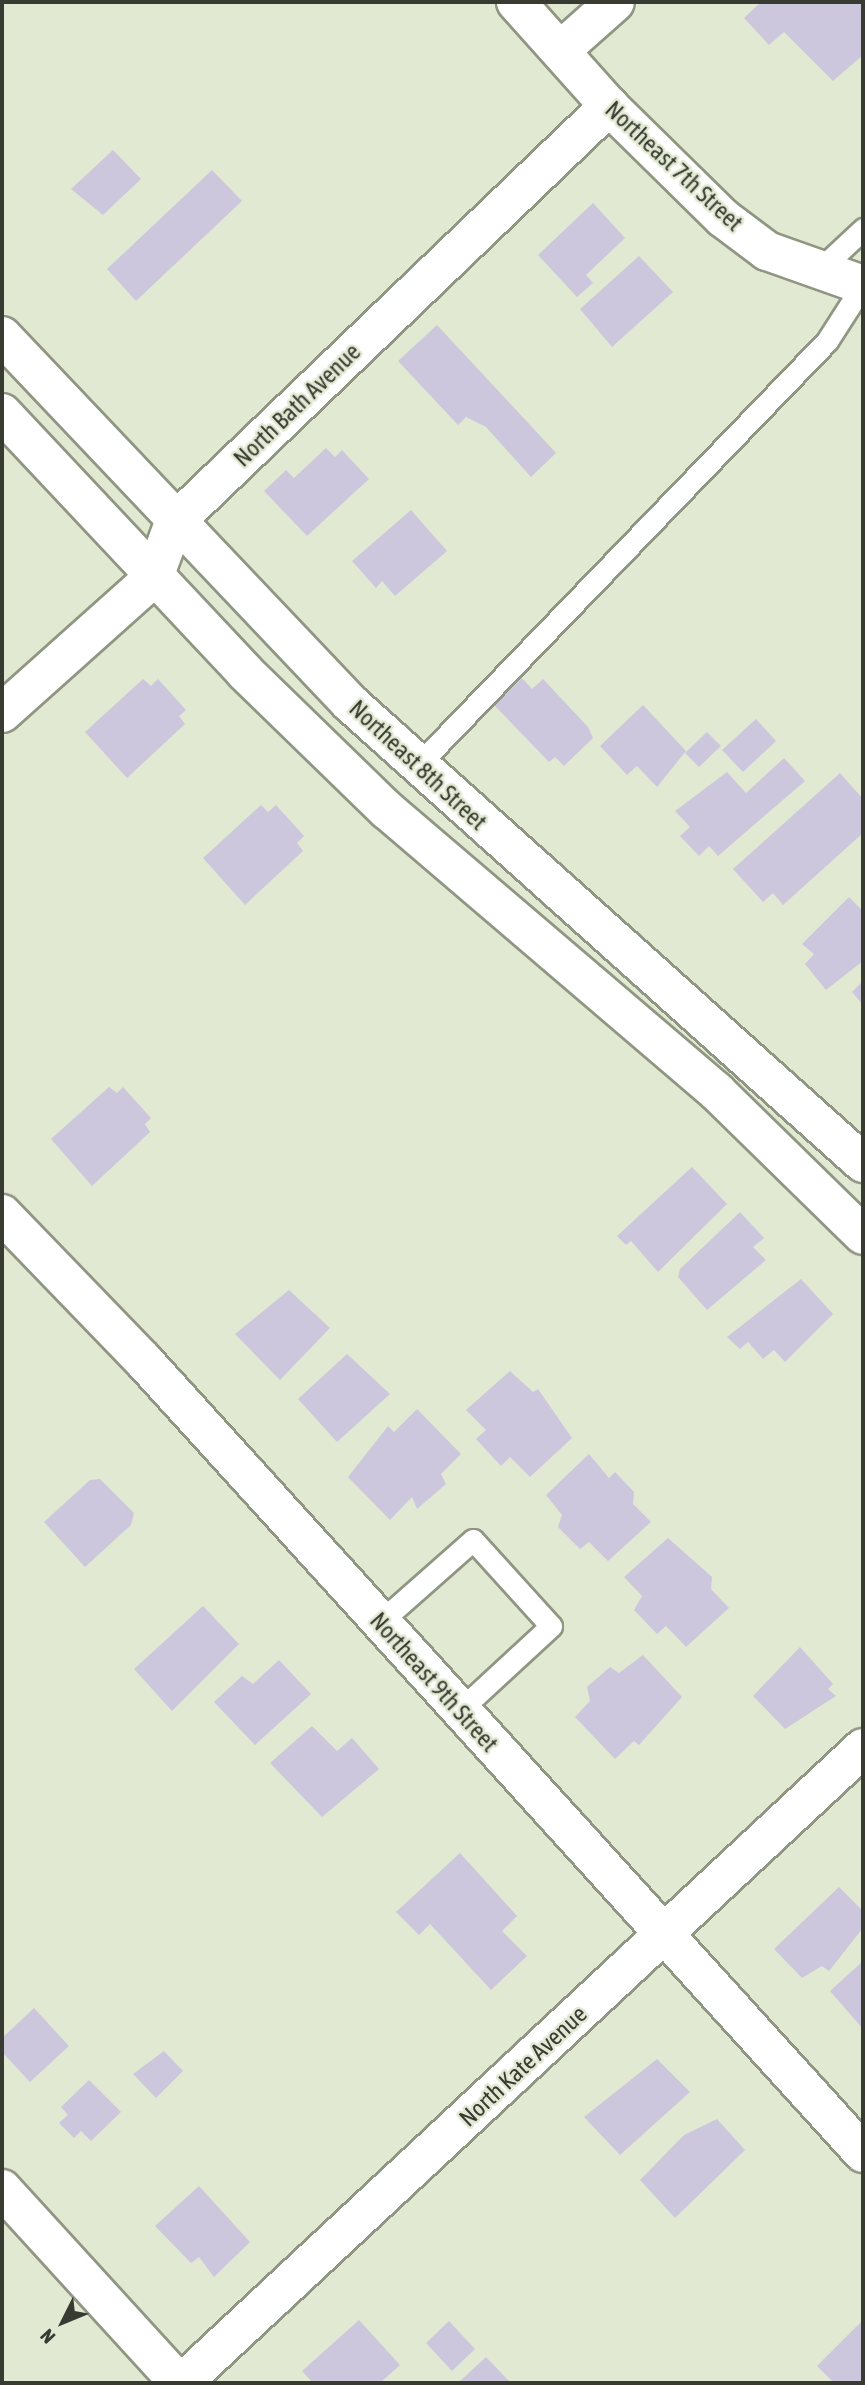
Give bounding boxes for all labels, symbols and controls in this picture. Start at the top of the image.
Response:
street label: Northeast 7th Street [599,95,749,237]
street label: North Bath Avenue [228,337,366,473]
street label: Northeast 8th Street [343,694,493,836]
street label: Northeast 9th Street [364,1606,504,1758]
street label: North Kate Avenue [453,2000,593,2132]
north arrow [28,2287,98,2357]
text: N [36,2325,60,2348]

